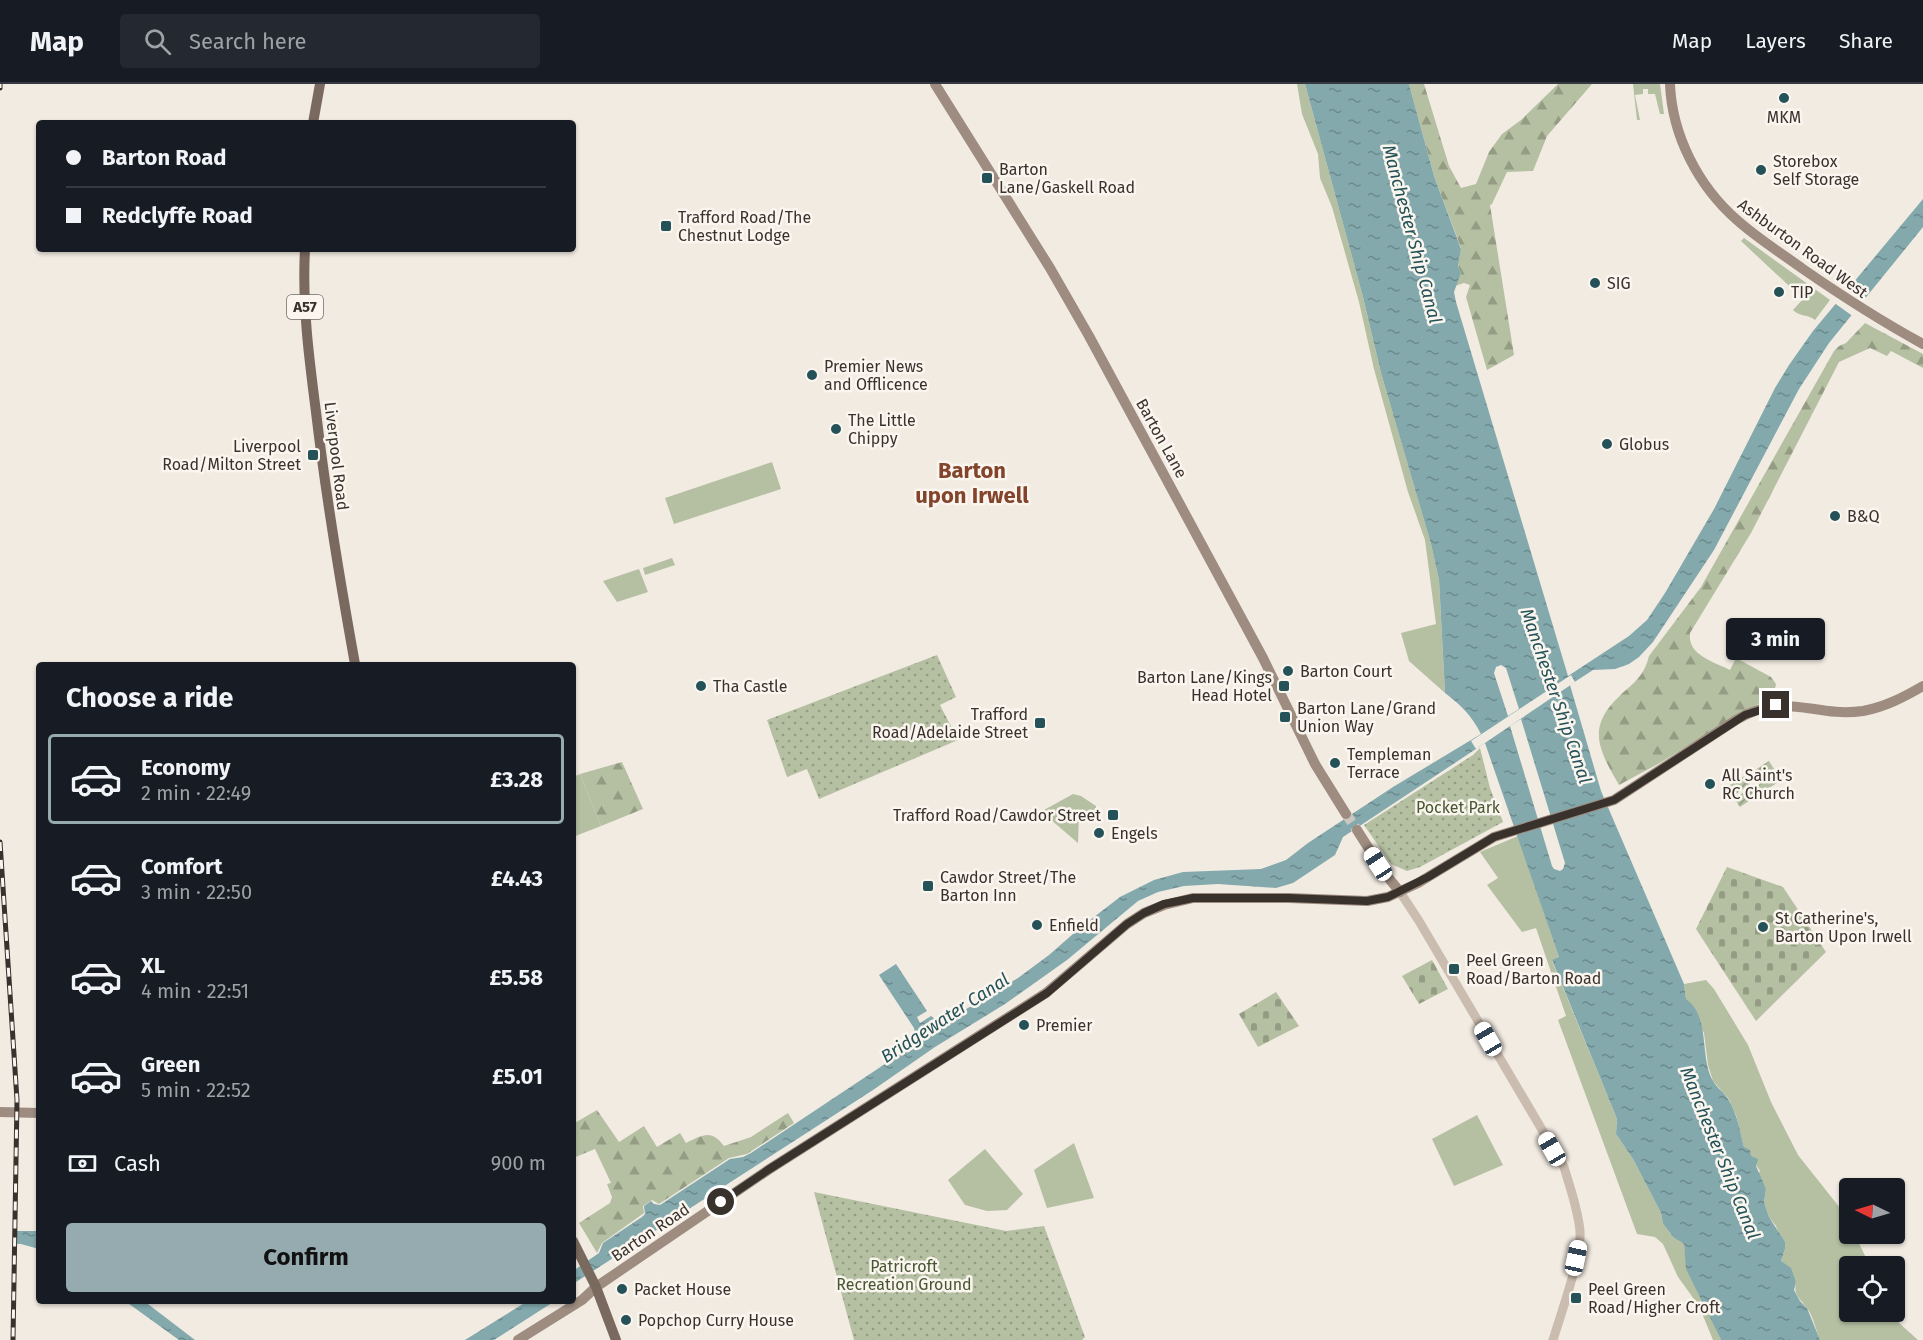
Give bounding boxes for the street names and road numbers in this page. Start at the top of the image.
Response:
street label: Ashburton Road West [1734,195,1871,302]
road number: A57 [287,295,323,319]
street label: Barton Lane [1132,395,1191,481]
street label: Liverpool Road [320,401,353,511]
street label: Barton Road [608,1199,693,1265]

